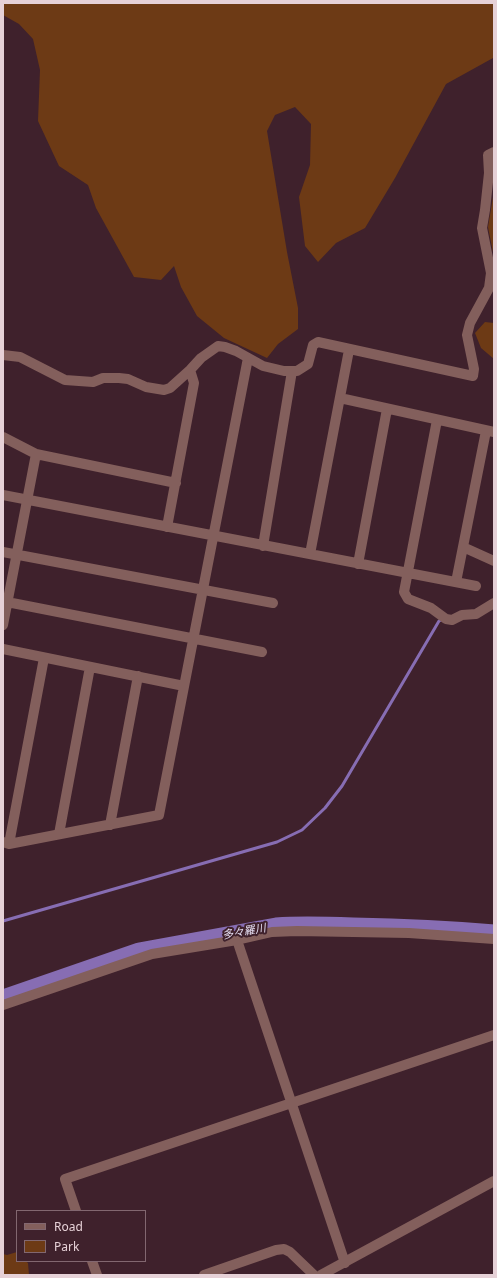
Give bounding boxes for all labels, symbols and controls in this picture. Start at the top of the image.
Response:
water label: 多々羅川 [221,922,267,942]
legend [16,1210,146,1262]
text: Road [54,1218,83,1235]
text: Park [54,1238,79,1255]

